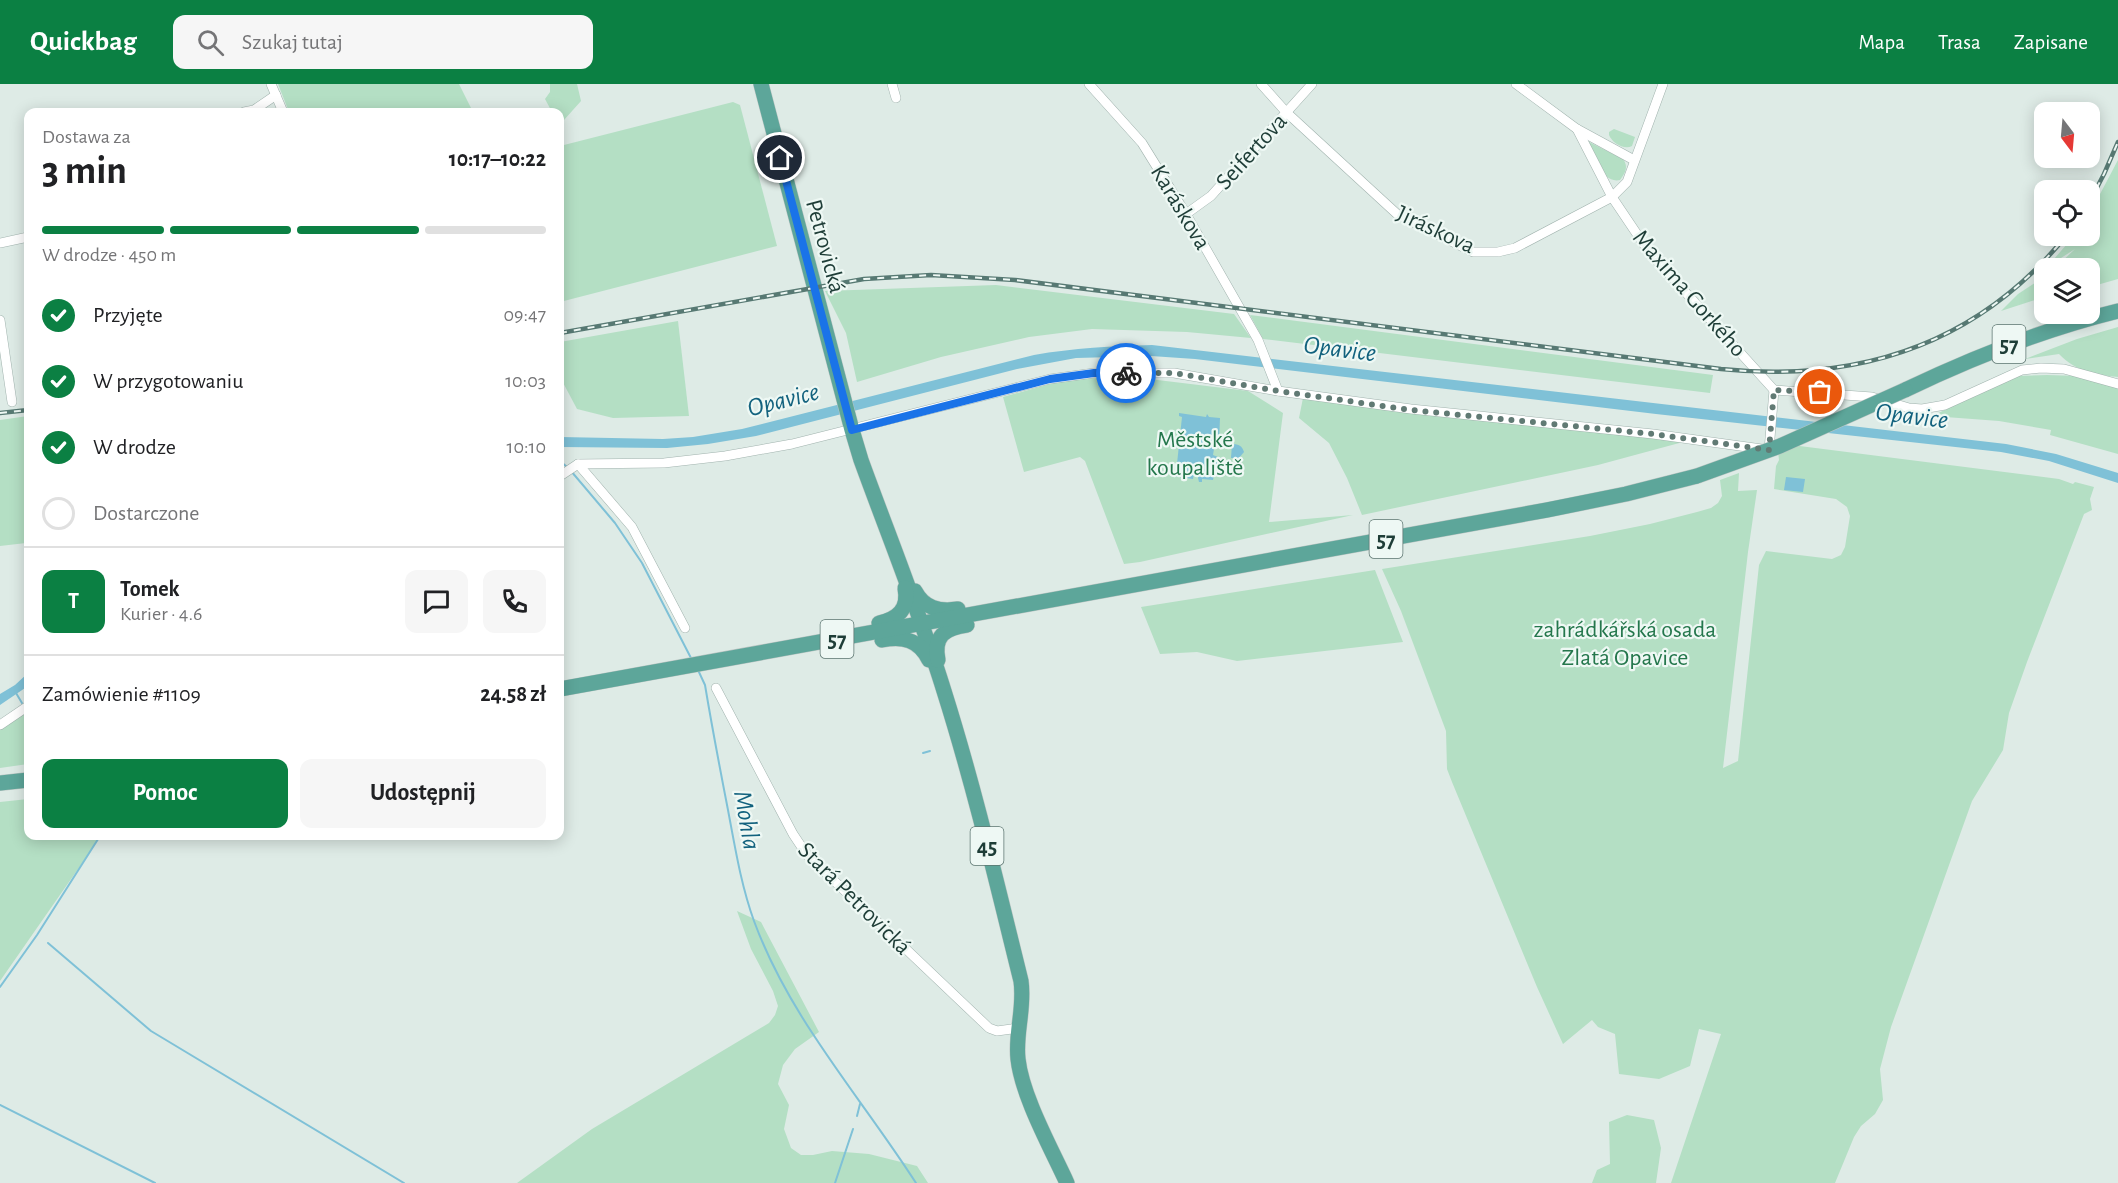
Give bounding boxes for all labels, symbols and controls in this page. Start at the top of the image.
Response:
search box [173,15,593,69]
icon: search [194,26,227,59]
text: Quickbag [30,28,137,56]
text: Szukaj tutaj [242,31,343,53]
text: Mapa [1859,32,1905,53]
text: Trasa [1938,32,1981,53]
text: Zapisane [2014,32,2088,53]
north arrow [2034,102,2100,168]
map controls [2034,102,2100,324]
street label: Seifertova [1212,109,1292,194]
text: Dostawa za [42,127,131,147]
pin [754,132,805,183]
icon: home [763,141,796,174]
text: 10:17–10:22 [449,148,546,170]
text: 3 min [42,152,127,191]
street label: Karáskova [1146,161,1215,254]
button: locate [2034,180,2100,246]
street label: Petrovická [801,197,849,296]
street label: Jiráskova [1393,201,1479,258]
street label: Maxima Gorkého [1628,226,1751,362]
text: W drodze · 450 m [42,245,176,265]
button: layers [2034,258,2100,324]
icon: check [42,299,75,332]
text: Przyjęte [93,304,163,326]
text: 09:47 [504,305,546,325]
road number: 57 [1992,325,2026,363]
water label: Opavice [1302,332,1378,366]
courier [1096,343,1156,403]
icon: bike [1110,357,1143,390]
icon: check [42,365,75,398]
pin [1794,366,1845,417]
text: W przygotowaniu [93,370,243,392]
text: 10:03 [505,371,546,391]
icon: bag [1803,375,1836,408]
water label: Opavice [745,378,822,421]
water label: Opavice [1874,399,1950,433]
park label: Městské koupaliště [1147,428,1243,480]
icon: check [42,431,75,464]
text: W drodze [93,436,176,458]
text: 10:10 [507,437,546,457]
text: Dostarczone [93,502,200,524]
road number: 57 [1370,520,1402,558]
button: chat [405,570,468,633]
button: phone [483,570,546,633]
text: Tomek [120,578,179,600]
text: T [68,590,79,612]
text: Kurier · 4.6 [120,604,202,624]
park label: zahrádkářská osada Zlatá Opavice [1534,618,1716,670]
road number: 57 [820,620,854,658]
text: Zamówienie #1109 [42,683,201,705]
text: 24.58 zł [480,683,546,705]
button: Pomoc [42,759,288,828]
button: Udostępnij [300,759,546,828]
water label: Mohla [729,788,765,852]
road number: 45 [970,827,1004,865]
street label: Stará Petrovická [793,838,915,960]

